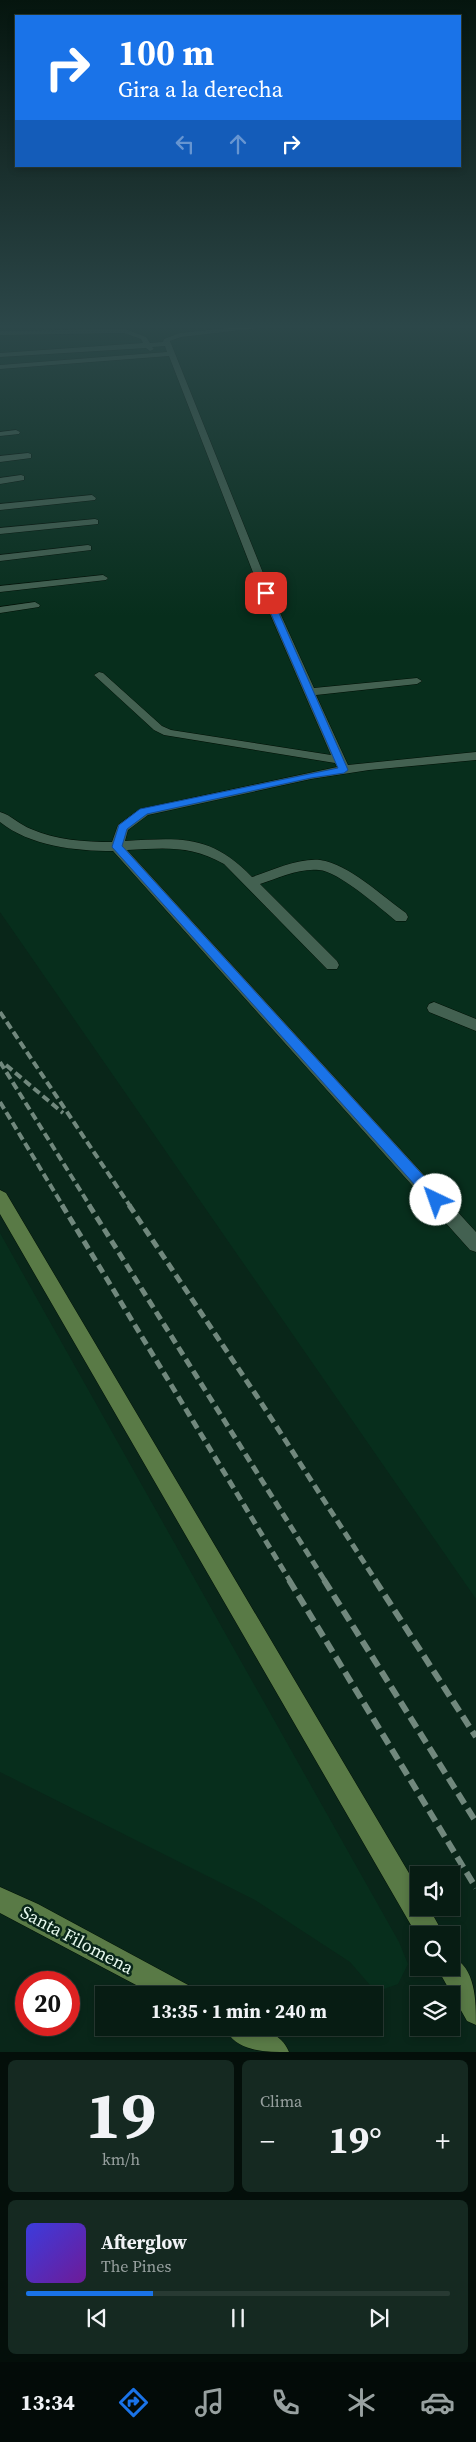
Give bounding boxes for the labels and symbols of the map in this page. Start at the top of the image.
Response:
pin [245,572,287,614]
position arrow [409,1173,461,1225]
street label: Santa Filomena [16,1899,139,1980]
speed limit sign: 20 [15,1971,80,2036]

